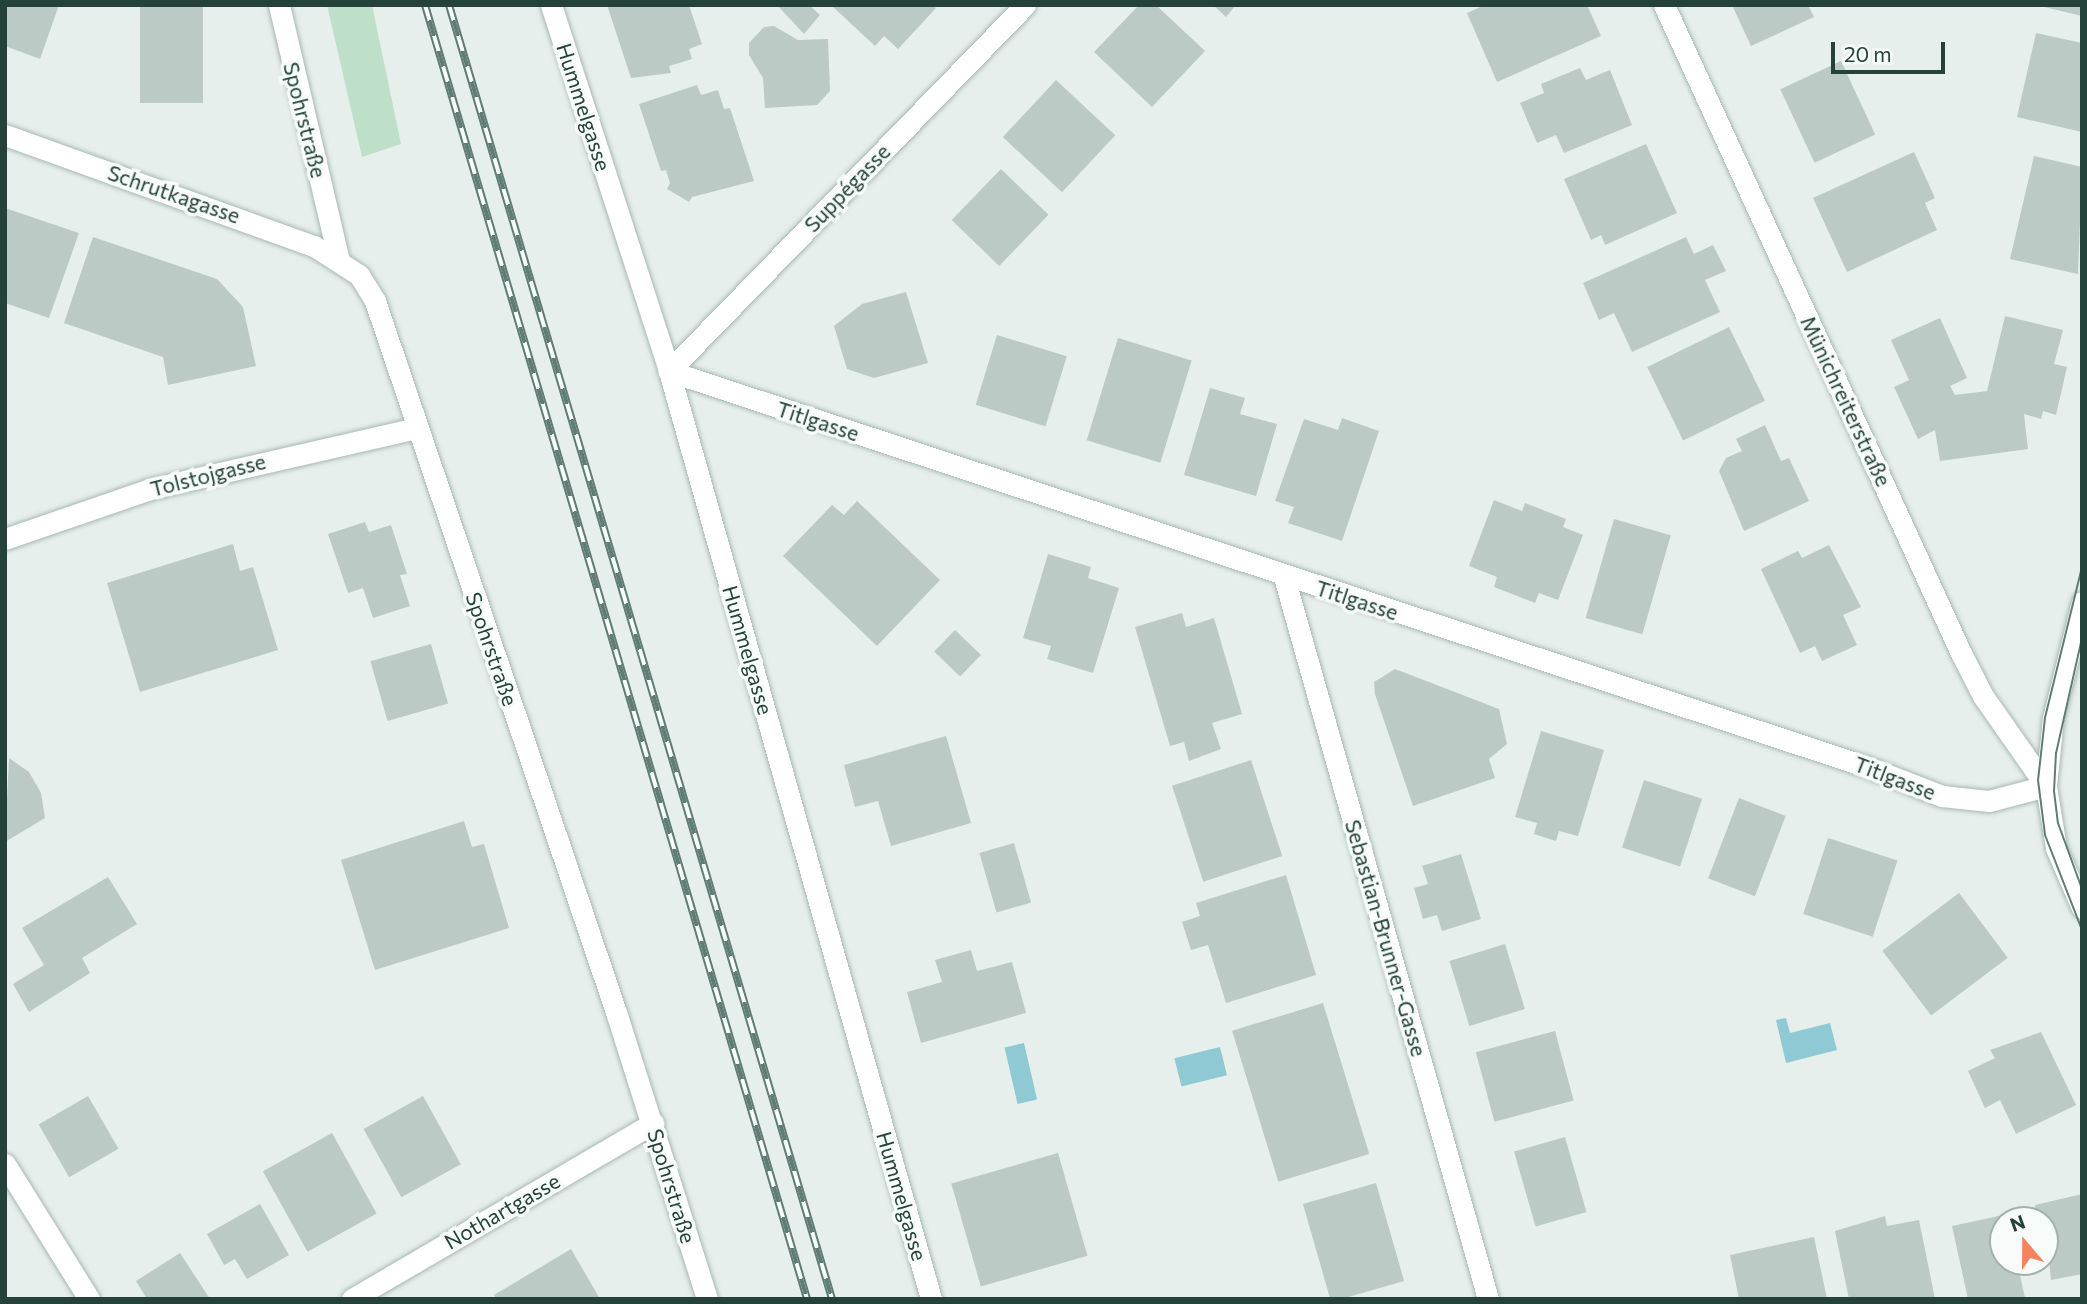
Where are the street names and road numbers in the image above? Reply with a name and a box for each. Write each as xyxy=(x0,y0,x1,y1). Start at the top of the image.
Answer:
street label: Hummelgasse xyxy=(551,40,617,174)
street label: Spohrstraße xyxy=(278,60,332,180)
street label: Suppégasse xyxy=(799,139,895,237)
street label: Schrutkagasse xyxy=(105,160,243,228)
street label: Münichreiterstraße xyxy=(1796,312,1896,490)
street label: Titlgasse xyxy=(774,396,862,446)
street label: Tolstojgasse xyxy=(148,449,268,501)
street label: Titlgasse xyxy=(1313,575,1401,625)
street label: Hummelgasse xyxy=(718,583,778,717)
street label: Spohrstraße xyxy=(461,589,523,709)
street label: Titlgasse xyxy=(1851,751,1939,805)
street label: Sebastian-Brunner-Gasse xyxy=(1340,817,1432,1059)
street label: Spohrstraße xyxy=(643,1126,701,1246)
street label: Hummelgasse xyxy=(872,1129,932,1263)
street label: Nothartgasse xyxy=(440,1168,564,1254)

